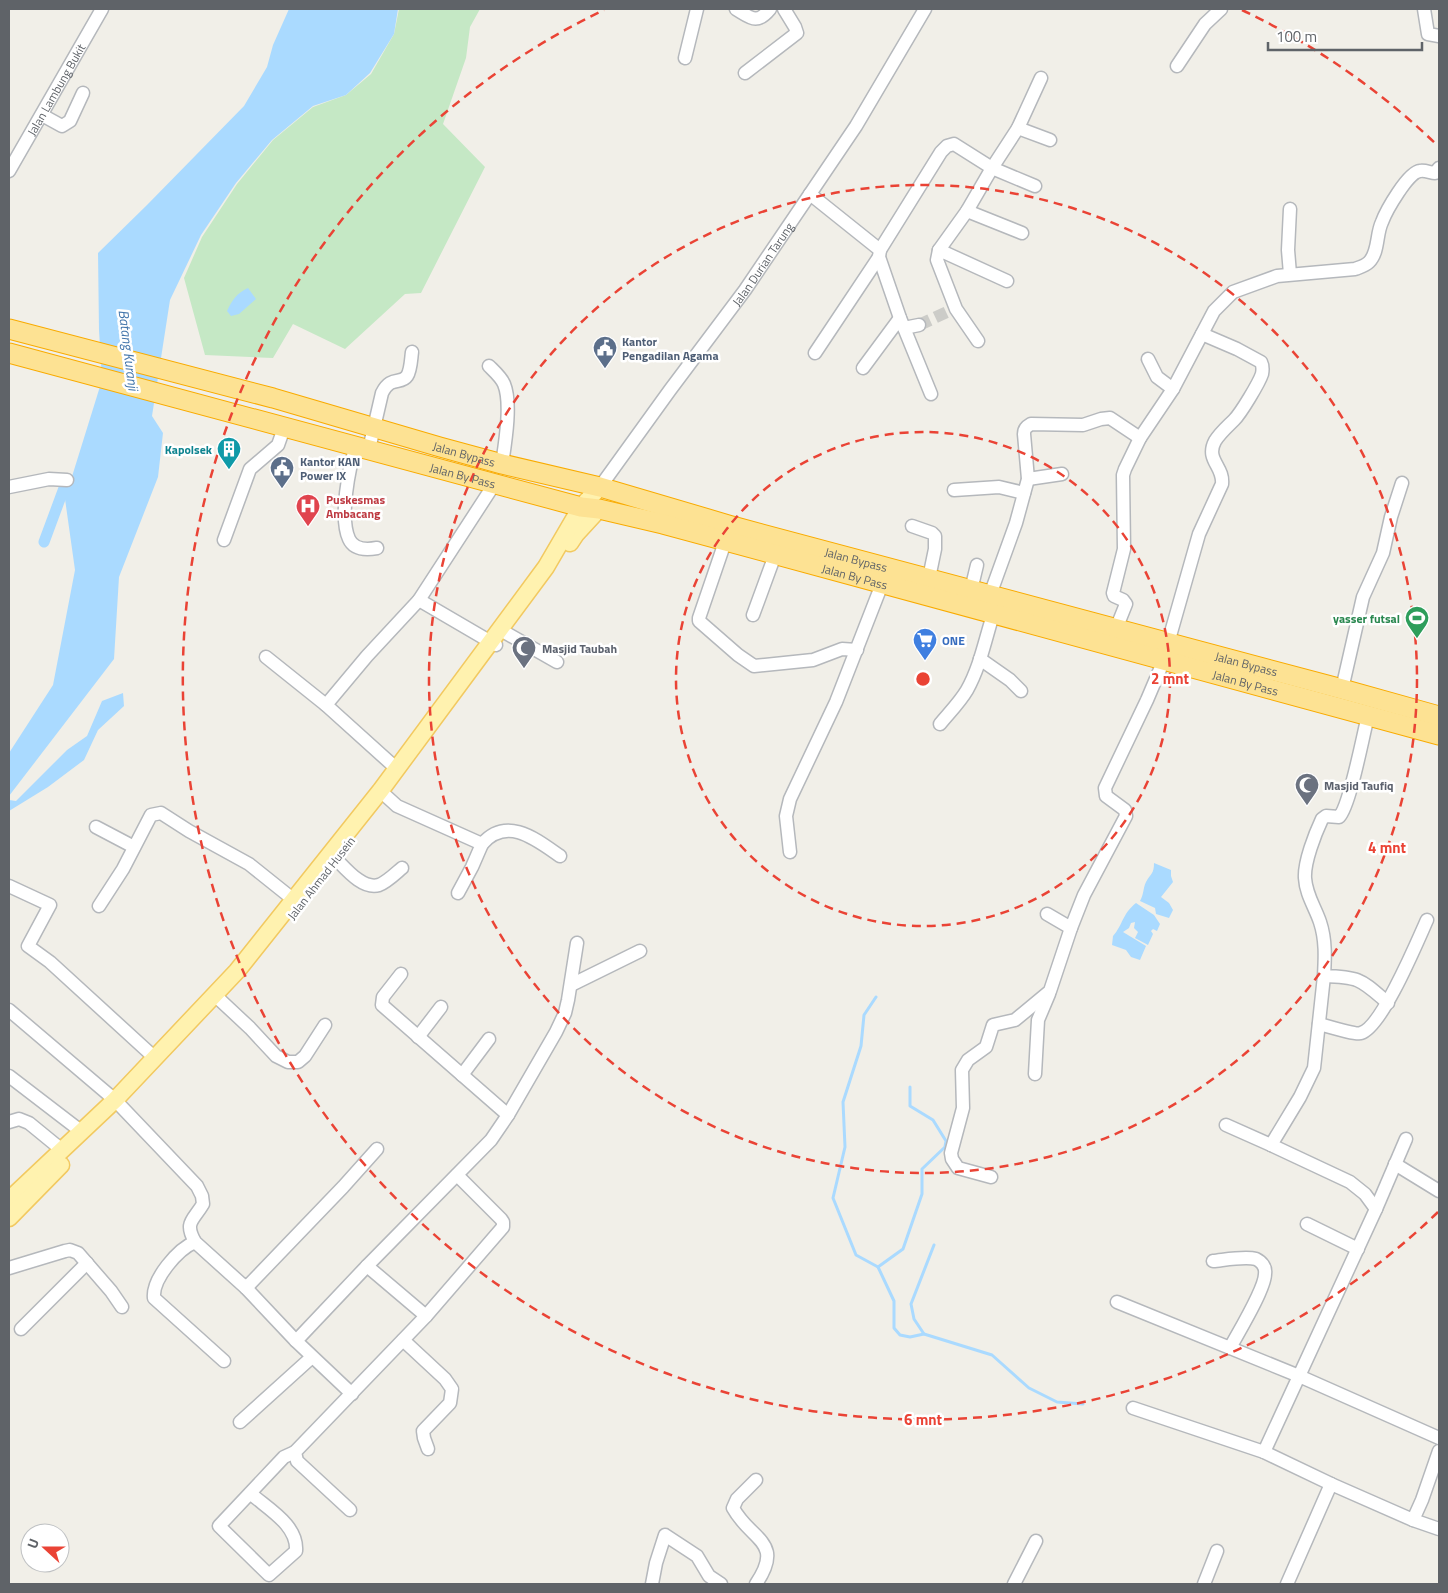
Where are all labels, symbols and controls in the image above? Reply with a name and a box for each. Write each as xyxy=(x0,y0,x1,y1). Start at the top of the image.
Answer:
scale bar xyxy=(1268,20,1422,52)
text: 100 m xyxy=(1276,25,1317,48)
street label: Jalan Lambung Bukit xyxy=(22,39,90,139)
street label: Jalan Durian Tarung xyxy=(727,218,798,310)
water label: Batang Kuranji xyxy=(114,308,145,394)
place label: Kantor Pengadilan Agama xyxy=(622,332,719,365)
public building icon: Kantor Pengadilan Agama xyxy=(592,335,618,369)
building icon: Kapolsek xyxy=(216,436,242,470)
street label: Jalan Bypass xyxy=(431,436,498,471)
place label: Kapolsek xyxy=(165,440,213,459)
place label: Kantor KAN Power IX xyxy=(300,452,360,485)
public building icon: Kantor KAN Power IX xyxy=(269,455,295,489)
street label: Jalan By Pass xyxy=(428,457,498,493)
place label: Puskesmas Ambacang xyxy=(326,490,385,523)
hospital icon: Puskesmas Ambacang xyxy=(295,493,321,527)
street label: Jalan Bypass xyxy=(823,542,890,577)
street label: Jalan By Pass xyxy=(820,558,890,594)
sports icon: yasser futsal xyxy=(1404,605,1430,639)
place label: yasser futsal xyxy=(1333,609,1400,628)
supermarket icon: ONE xyxy=(912,627,938,661)
place label: ONE xyxy=(942,631,965,650)
mosque icon: Masjid Taubah xyxy=(511,635,537,669)
place label: Masjid Taubah xyxy=(542,639,617,658)
street label: Jalan Bypass xyxy=(1213,646,1280,681)
street label: Jalan By Pass xyxy=(1211,664,1281,701)
text: 2 mnt xyxy=(1151,667,1190,690)
centre of rings xyxy=(914,670,932,688)
mosque icon: Masjid Taufiq xyxy=(1294,772,1320,806)
place label: Masjid Taufiq xyxy=(1324,776,1394,795)
street label: Jalan Ahmad Husein xyxy=(282,832,360,924)
text: 4 mnt xyxy=(1368,836,1407,859)
text: 6 mnt xyxy=(904,1408,943,1431)
north arrow xyxy=(20,1523,70,1573)
text: U xyxy=(21,1535,44,1551)

